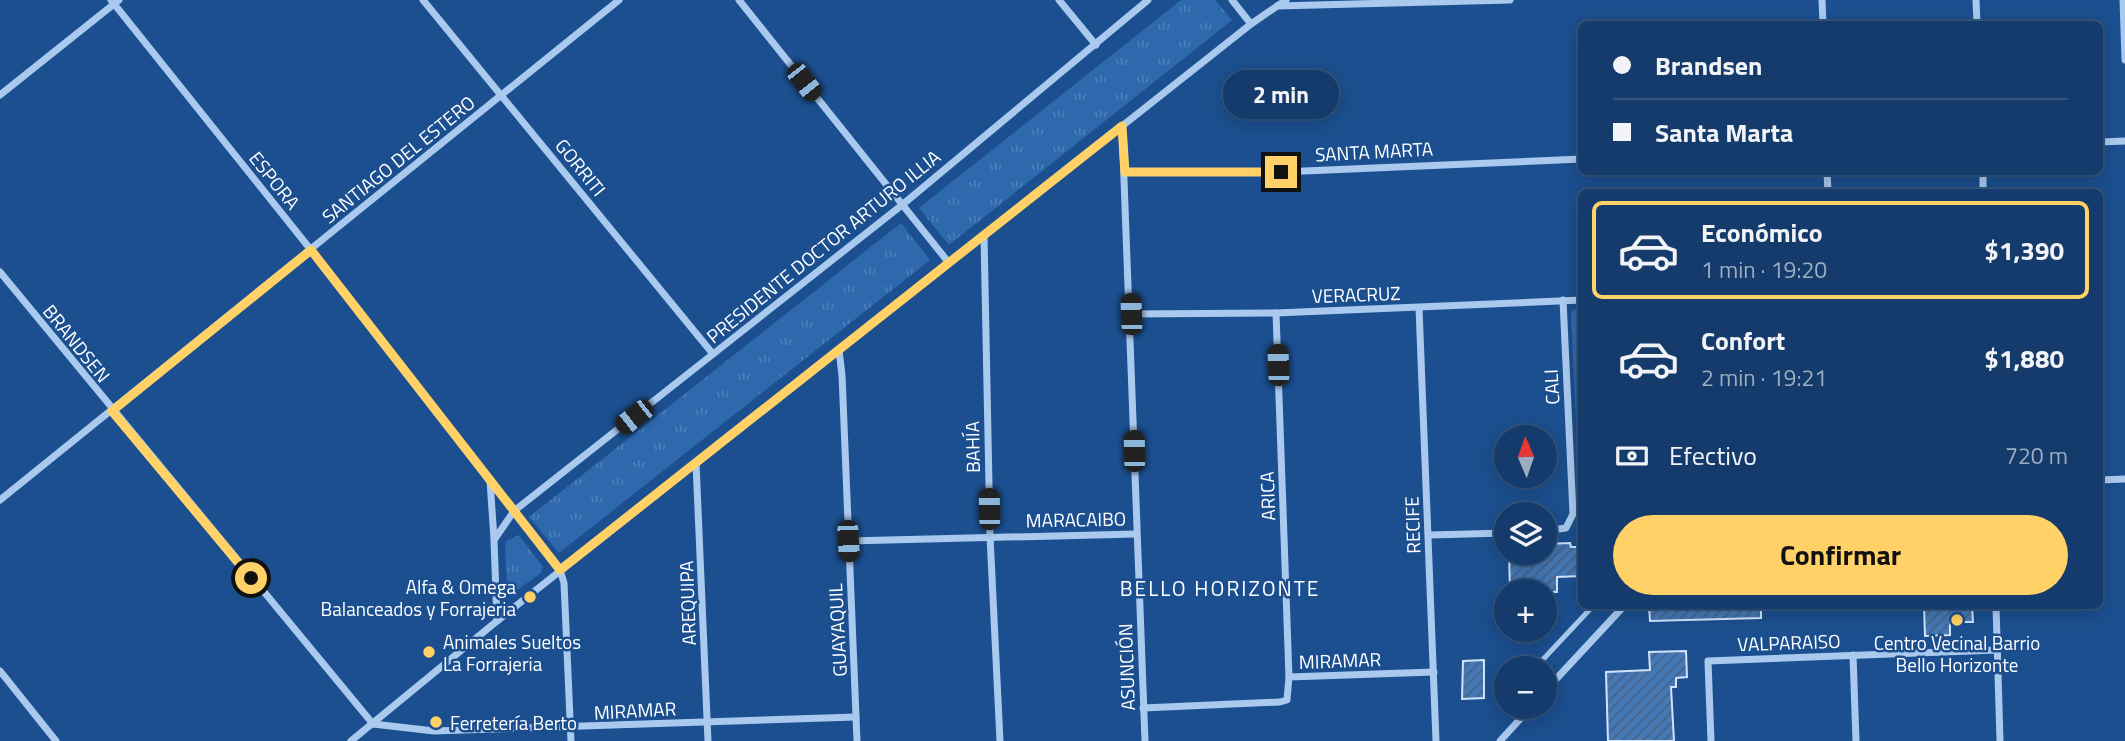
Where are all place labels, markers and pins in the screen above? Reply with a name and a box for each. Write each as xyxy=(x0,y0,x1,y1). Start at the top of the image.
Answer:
place label: Alfa & Omega Balanceados y Forrajeria xyxy=(321,572,516,623)
marker: Alfa & Omega Balanceados y Forrajeria xyxy=(522,589,538,605)
marker: Centro Vecinal Barrio Bello Horizonte xyxy=(1949,612,1965,628)
place label: Animales Sueltos La Forrajeria xyxy=(443,627,581,678)
place label: Centro Vecinal Barrio Bello Horizonte xyxy=(1874,628,2040,679)
marker: Animales Sueltos La Forrajeria xyxy=(421,644,437,660)
place label: Ferretería Berto xyxy=(450,708,577,737)
marker: Ferretería Berto xyxy=(428,714,444,730)

